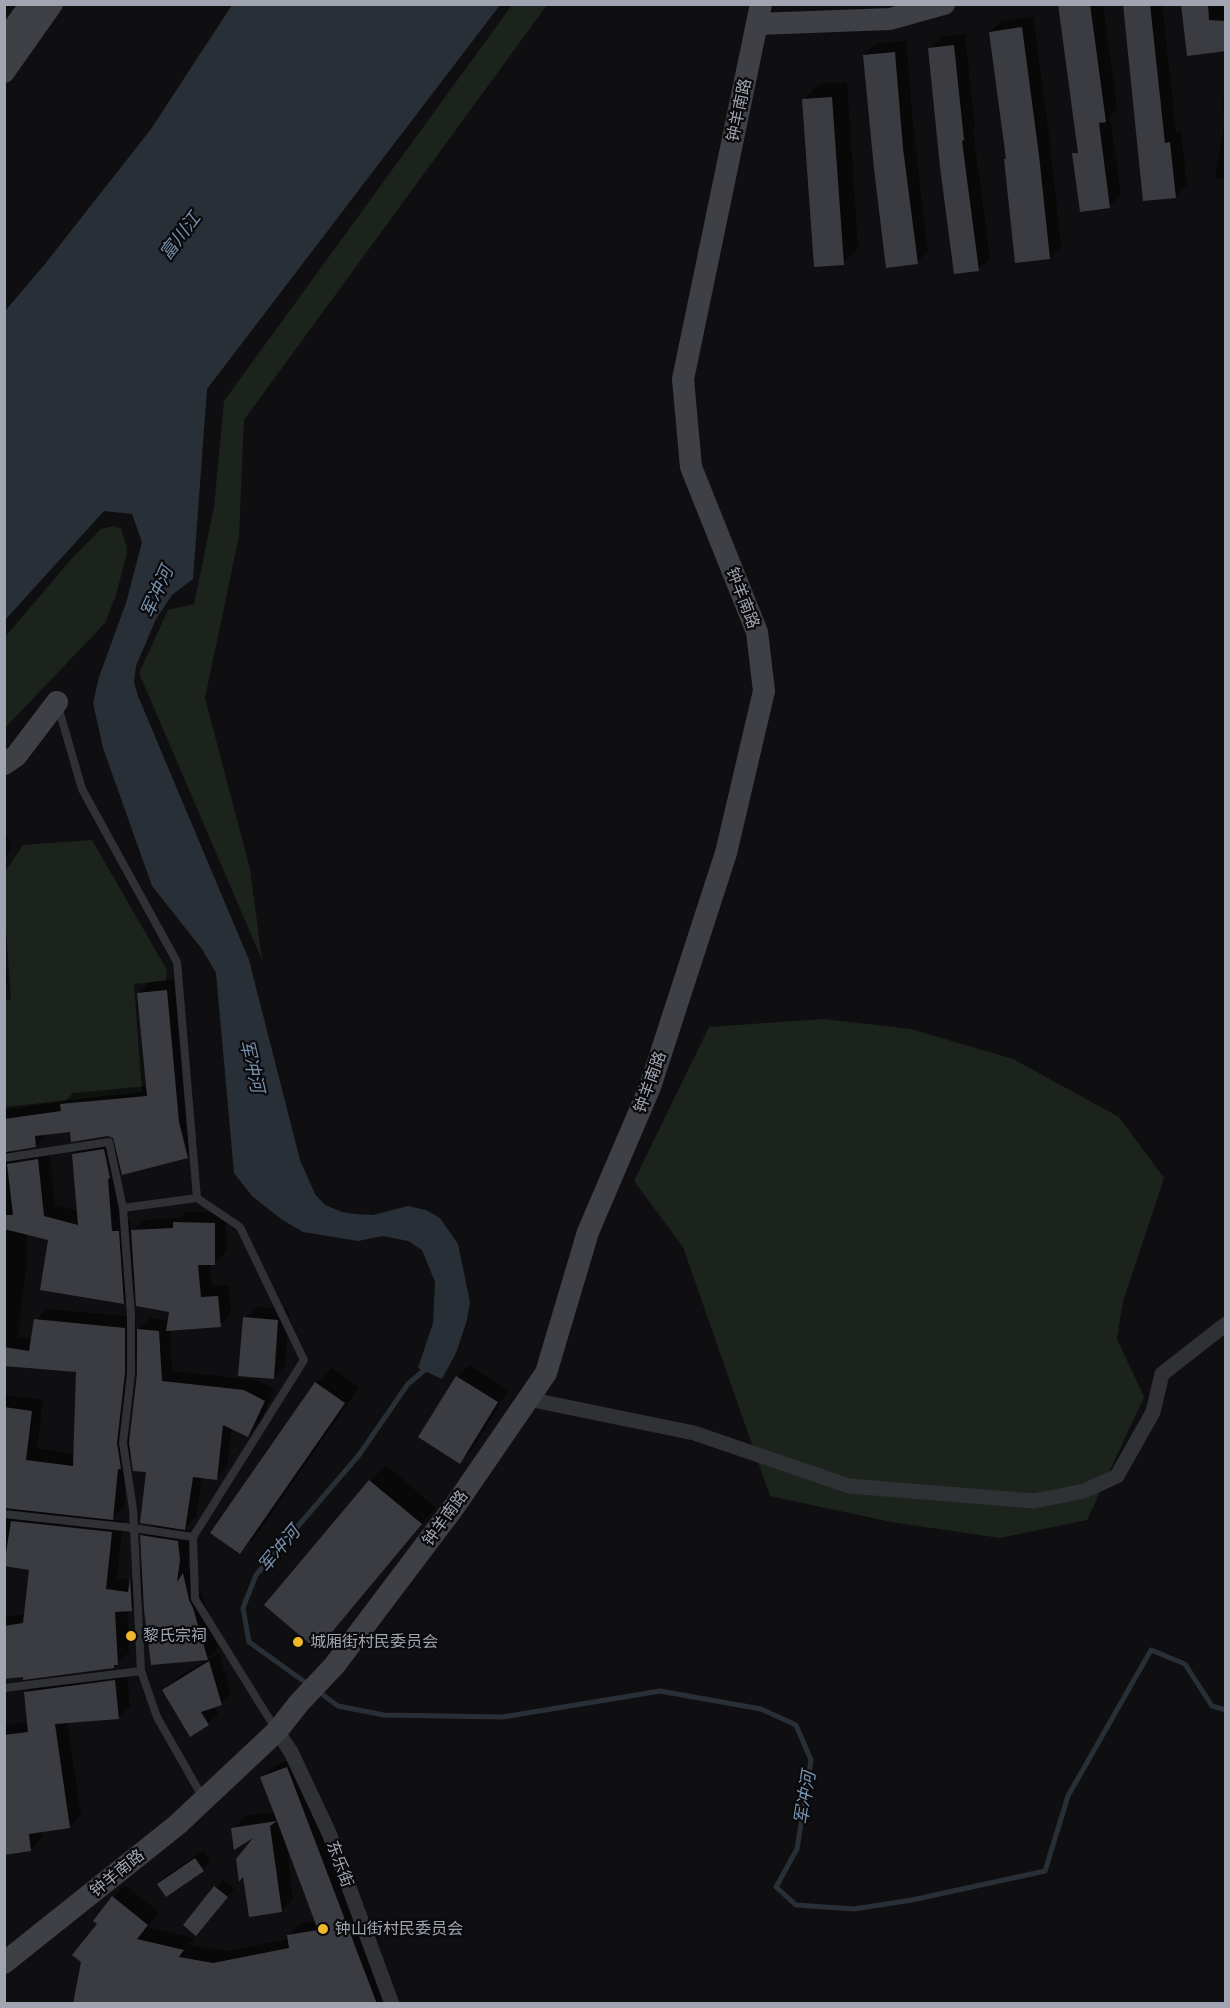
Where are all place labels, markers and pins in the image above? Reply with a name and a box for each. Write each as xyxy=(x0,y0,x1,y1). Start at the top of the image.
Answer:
place label: 黎氏宗祠 xyxy=(143,1626,207,1646)
marker: 黎氏宗祠 xyxy=(124,1629,138,1643)
place label: 城厢街村民委员会 xyxy=(310,1632,438,1652)
marker: 城厢街村民委员会 xyxy=(291,1635,305,1649)
place label: 钟山街村民委员会 xyxy=(335,1919,463,1939)
marker: 钟山街村民委员会 xyxy=(316,1922,330,1936)

